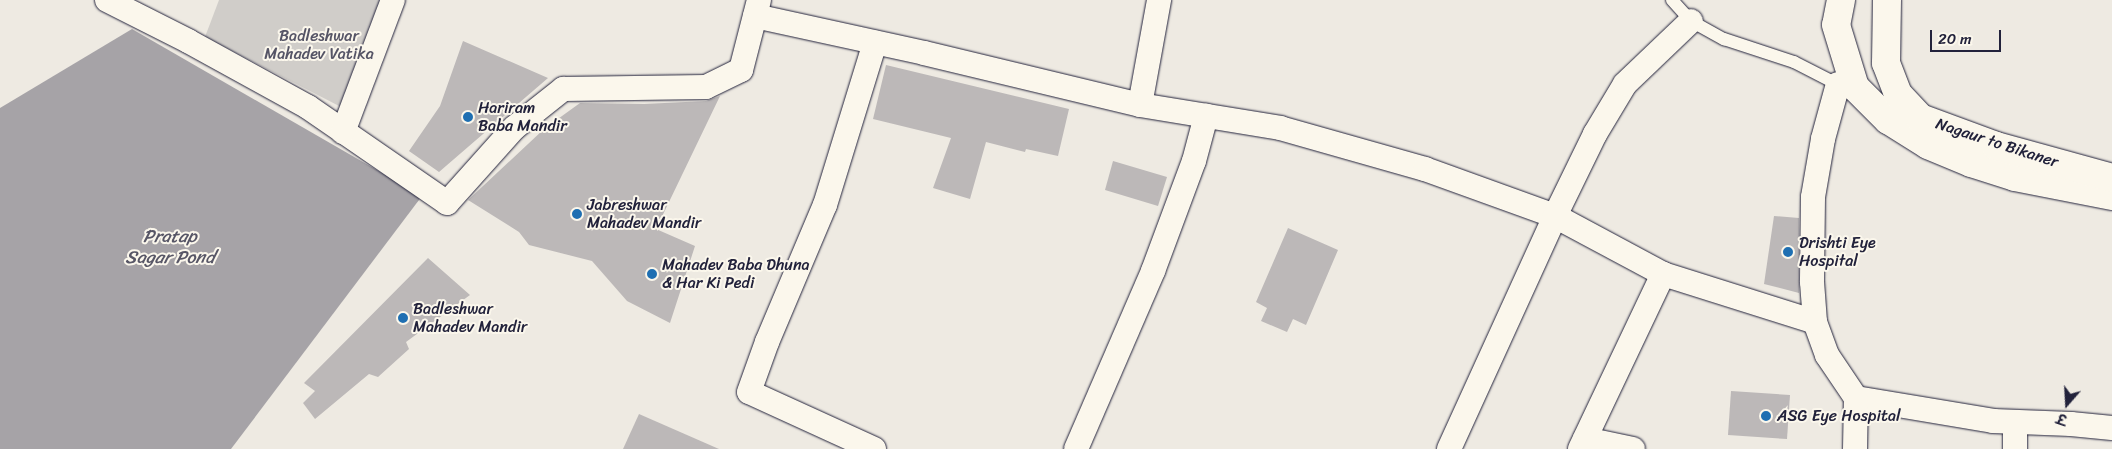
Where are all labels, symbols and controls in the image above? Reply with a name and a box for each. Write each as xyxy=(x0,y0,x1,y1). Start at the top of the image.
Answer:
scale bar xyxy=(1932,20,2003,52)
park label: Badleshwar Mahadev Vatika xyxy=(264,26,374,64)
text: 20 m xyxy=(1938,26,1972,52)
place label: Hariram Baba Mandir xyxy=(478,98,566,136)
marker: Hariram Baba Mandir xyxy=(462,111,474,123)
street label: Nagaur to Bikaner xyxy=(1933,114,2061,172)
place label: Jabreshwar Mahadev Mandir xyxy=(587,195,701,233)
marker: Jabreshwar Mahadev Mandir xyxy=(571,208,583,220)
water label: Pratap Sagar Pond xyxy=(125,226,215,268)
place label: Drishti Eye Hospital xyxy=(1799,233,1876,271)
marker: Drishti Eye Hospital xyxy=(1781,245,1795,259)
place label: Mahadev Baba Dhuna & Har Ki Pedi xyxy=(662,255,810,293)
marker: Mahadev Baba Dhuna & Har Ki Pedi xyxy=(646,268,658,280)
place label: Badleshwar Mahadev Mandir xyxy=(413,299,527,337)
marker: Badleshwar Mahadev Mandir xyxy=(397,312,409,324)
north arrow xyxy=(2042,379,2092,429)
text: उ xyxy=(2053,405,2070,432)
place label: ASG Eye Hospital xyxy=(1777,406,1900,426)
marker: ASG Eye Hospital xyxy=(1759,409,1773,423)

